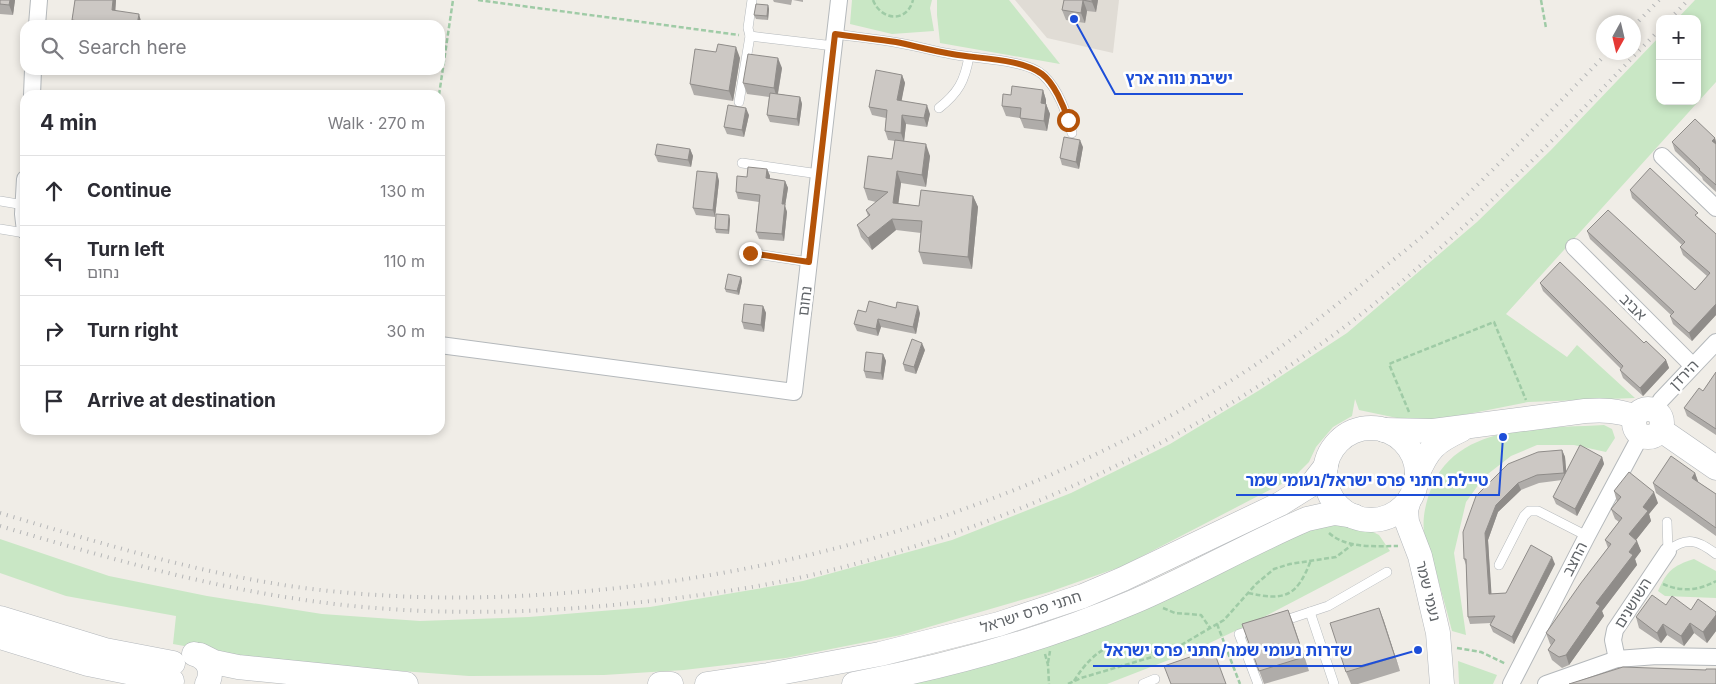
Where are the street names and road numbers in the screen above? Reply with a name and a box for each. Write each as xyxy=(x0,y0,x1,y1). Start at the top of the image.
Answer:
street label: נחום xyxy=(793,285,816,317)
street label: אביב xyxy=(1616,289,1651,324)
street label: הירדן xyxy=(1665,356,1702,394)
street label: החצב xyxy=(1558,538,1591,579)
street label: נעמי שמר xyxy=(1412,559,1445,623)
street label: השושנים xyxy=(1610,574,1655,631)
street label: חתני פרס ישראל xyxy=(978,586,1084,637)

